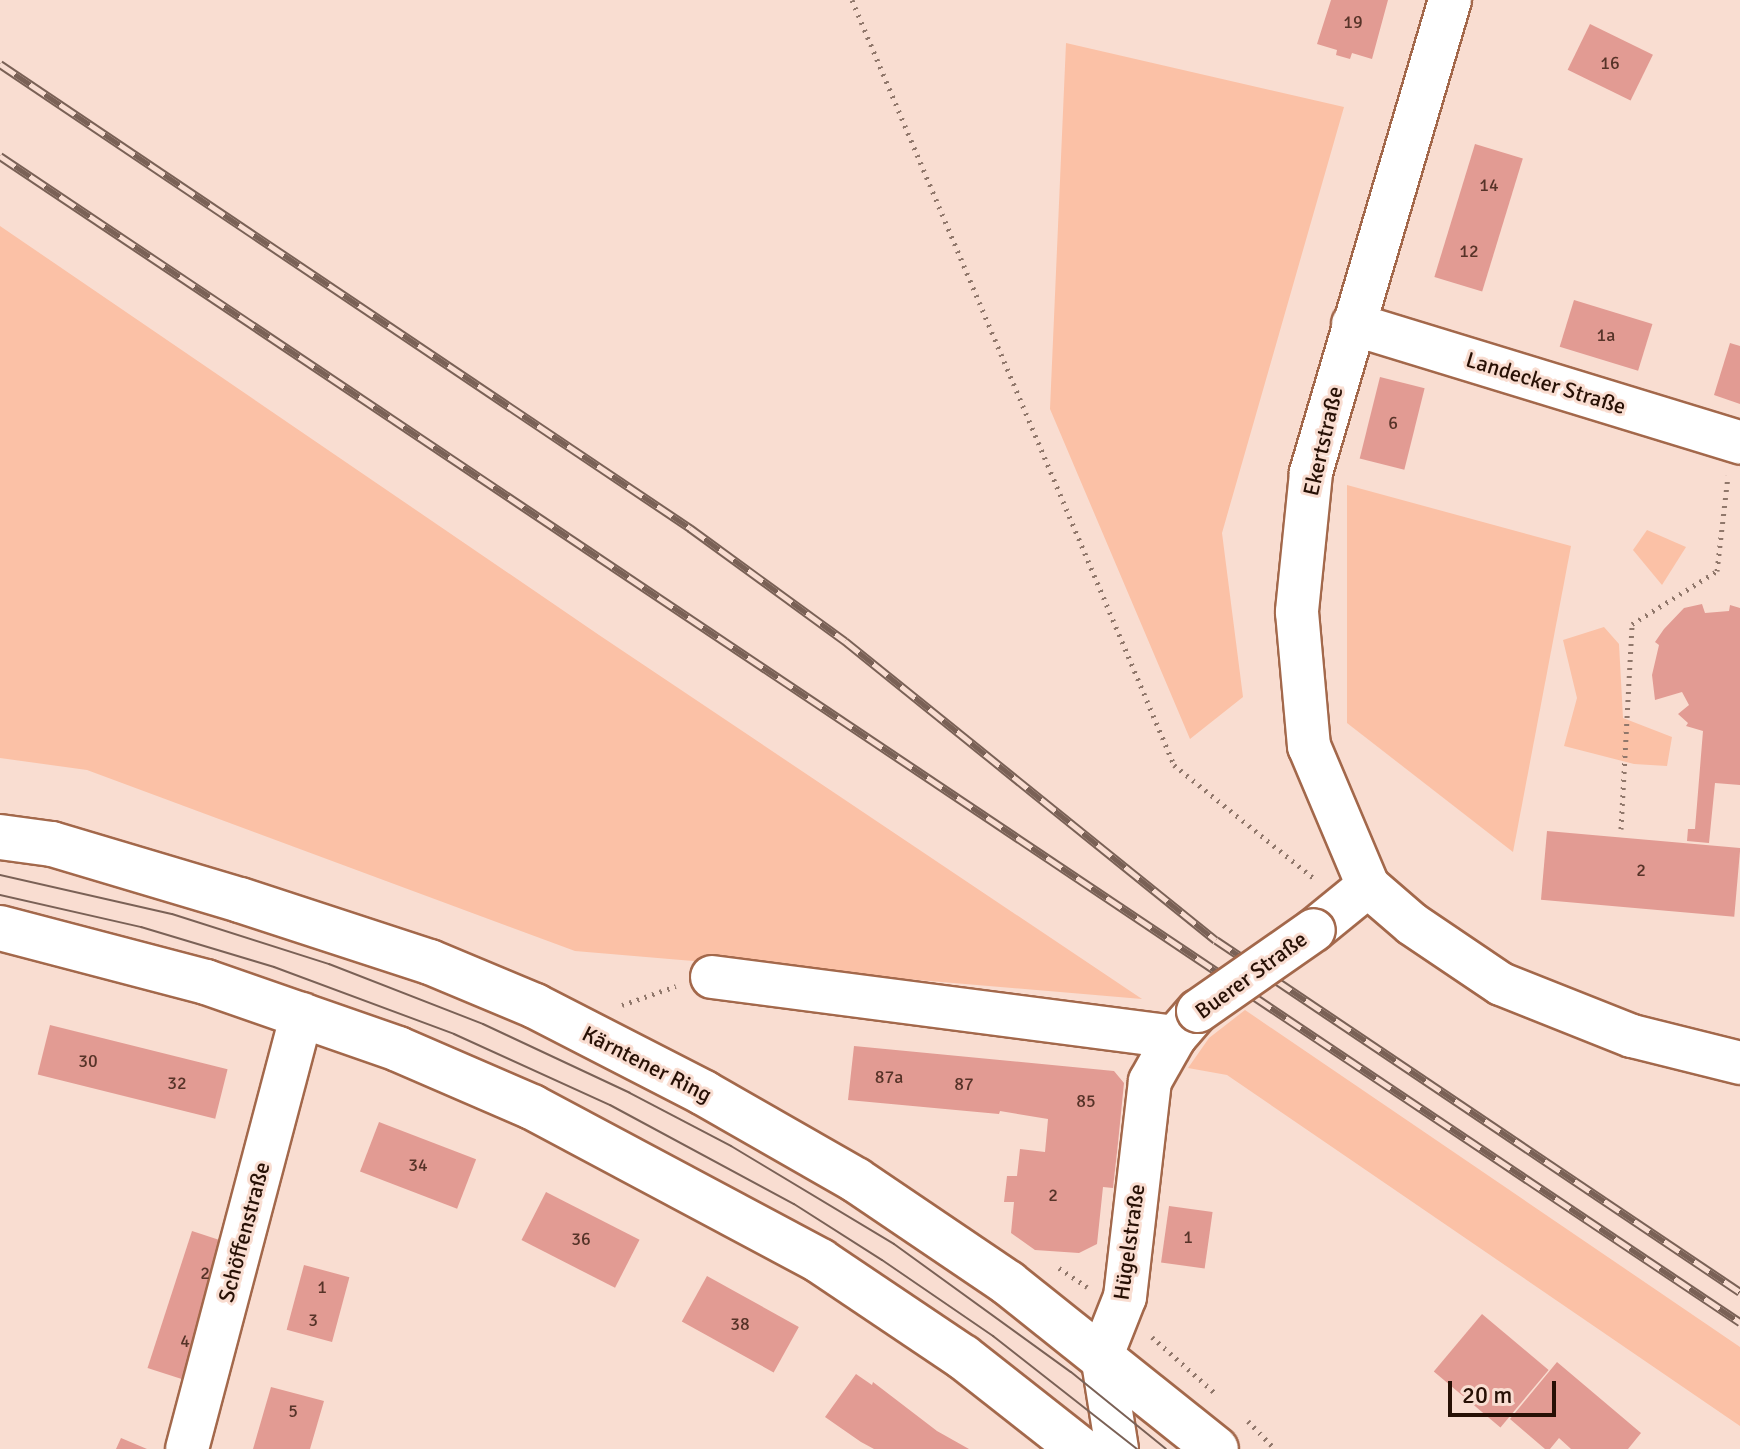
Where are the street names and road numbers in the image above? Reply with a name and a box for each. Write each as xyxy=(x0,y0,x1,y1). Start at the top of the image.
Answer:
street label: Landecker Straße xyxy=(1463,346,1629,420)
street label: Ekertstraße xyxy=(1298,384,1348,498)
street label: Buerer Straße xyxy=(1190,926,1312,1024)
street label: Kärntener Ring xyxy=(578,1020,716,1108)
street label: Schöffenstraße xyxy=(213,1159,275,1305)
street label: Hügelstraße xyxy=(1108,1182,1150,1302)

